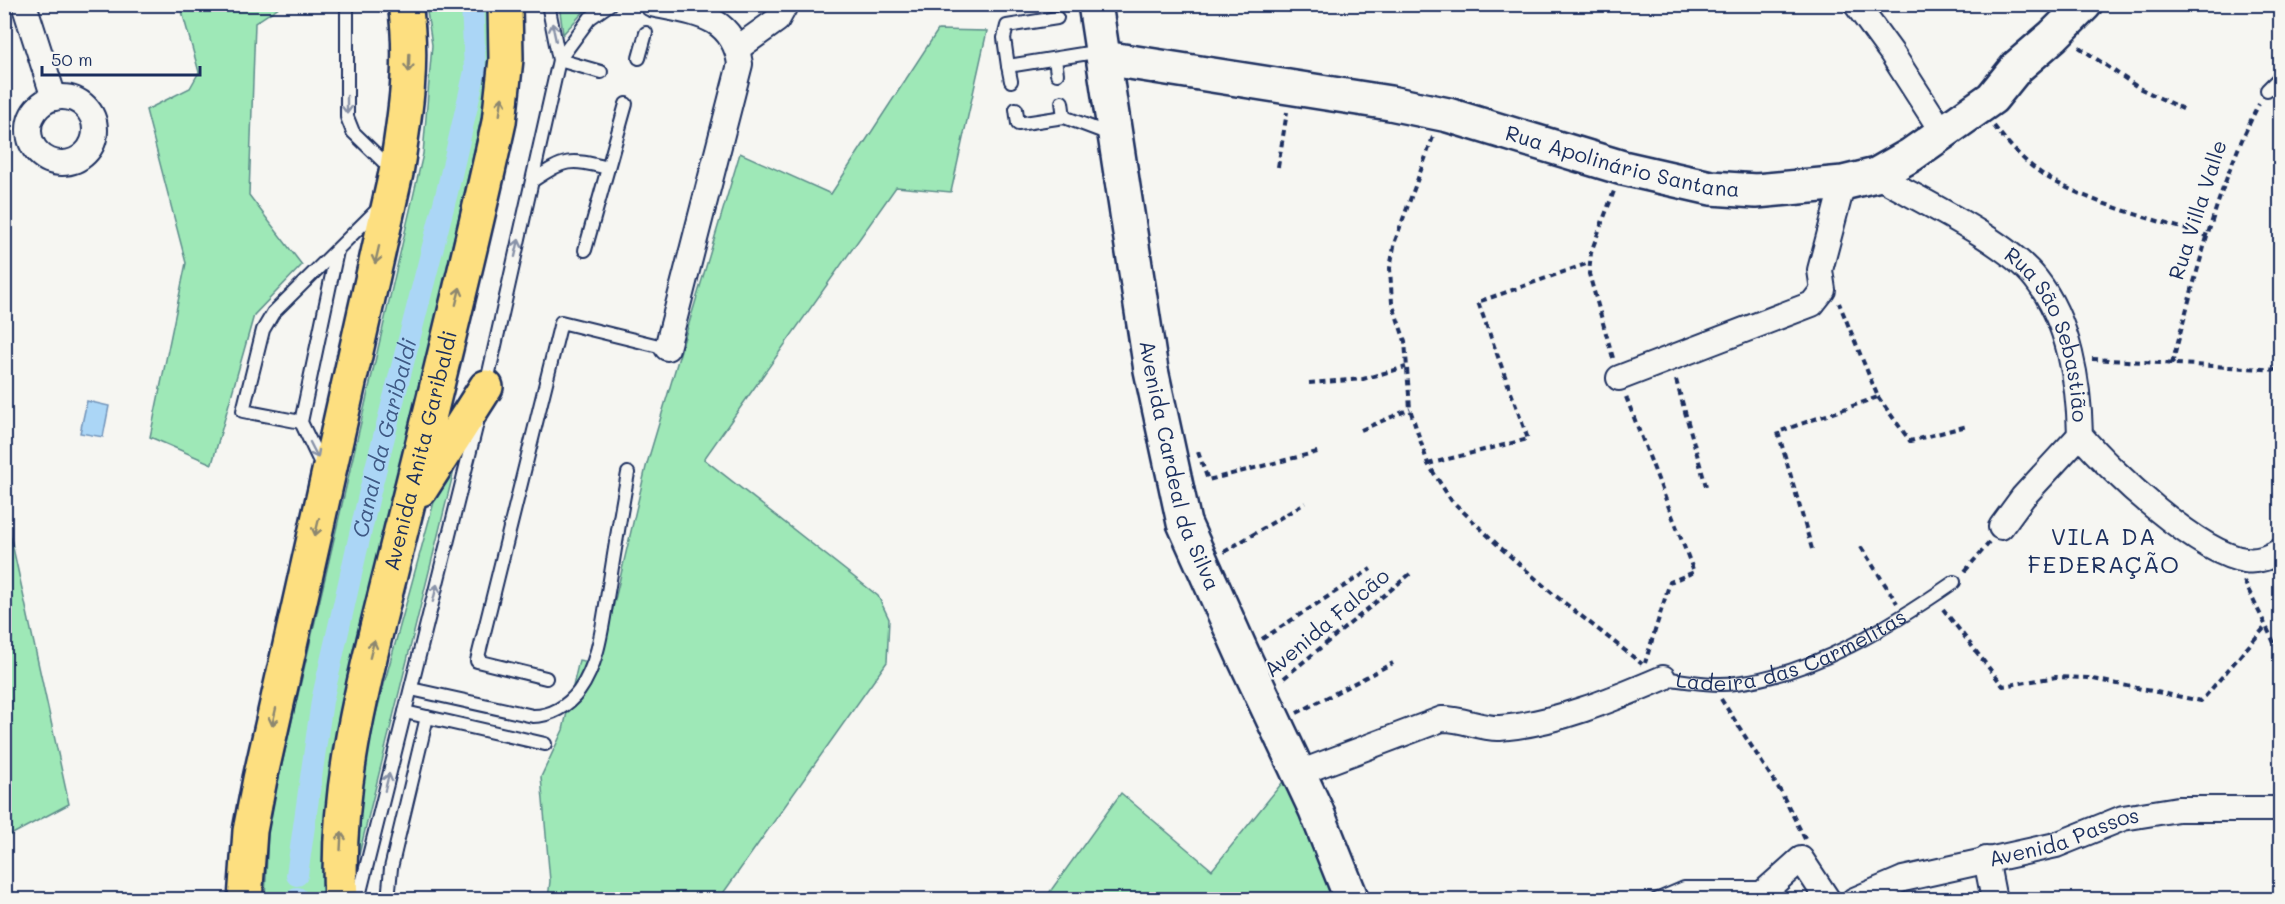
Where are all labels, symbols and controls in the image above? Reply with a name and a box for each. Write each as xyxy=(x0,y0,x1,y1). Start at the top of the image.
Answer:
one-way arrow xyxy=(548,23,559,42)
scale bar xyxy=(42,39,200,77)
text: 50 m xyxy=(51,47,93,71)
one-way arrow xyxy=(403,52,415,72)
one-way arrow xyxy=(341,94,353,114)
one-way arrow xyxy=(496,97,507,116)
street label: Rua Apolinário Santana xyxy=(1503,118,1741,202)
street label: Rua Villa Valle xyxy=(2161,136,2232,283)
one-way arrow xyxy=(512,239,523,258)
street label: Rua São Sebastião xyxy=(2000,240,2095,423)
one-way arrow xyxy=(371,245,383,264)
one-way arrow xyxy=(453,287,465,306)
street label: Avenida Anita Garibaldi xyxy=(377,328,462,573)
water label: Canal da Garibaldi xyxy=(345,335,423,540)
street label: Avenida Cardeal da Silva xyxy=(1135,338,1227,594)
one-way arrow xyxy=(309,440,321,458)
one-way arrow xyxy=(310,517,322,536)
district label: VILA DA FEDERAÇÃO xyxy=(2027,520,2181,579)
street label: Avenida Falcão xyxy=(1258,561,1394,682)
one-way arrow xyxy=(429,584,441,603)
street label: Ladeira das Carmelitas xyxy=(1674,602,1911,696)
one-way arrow xyxy=(367,640,379,659)
one-way arrow xyxy=(268,707,279,727)
one-way arrow xyxy=(382,773,394,792)
street label: Avenida Passos xyxy=(1986,801,2141,872)
one-way arrow xyxy=(336,832,347,852)

